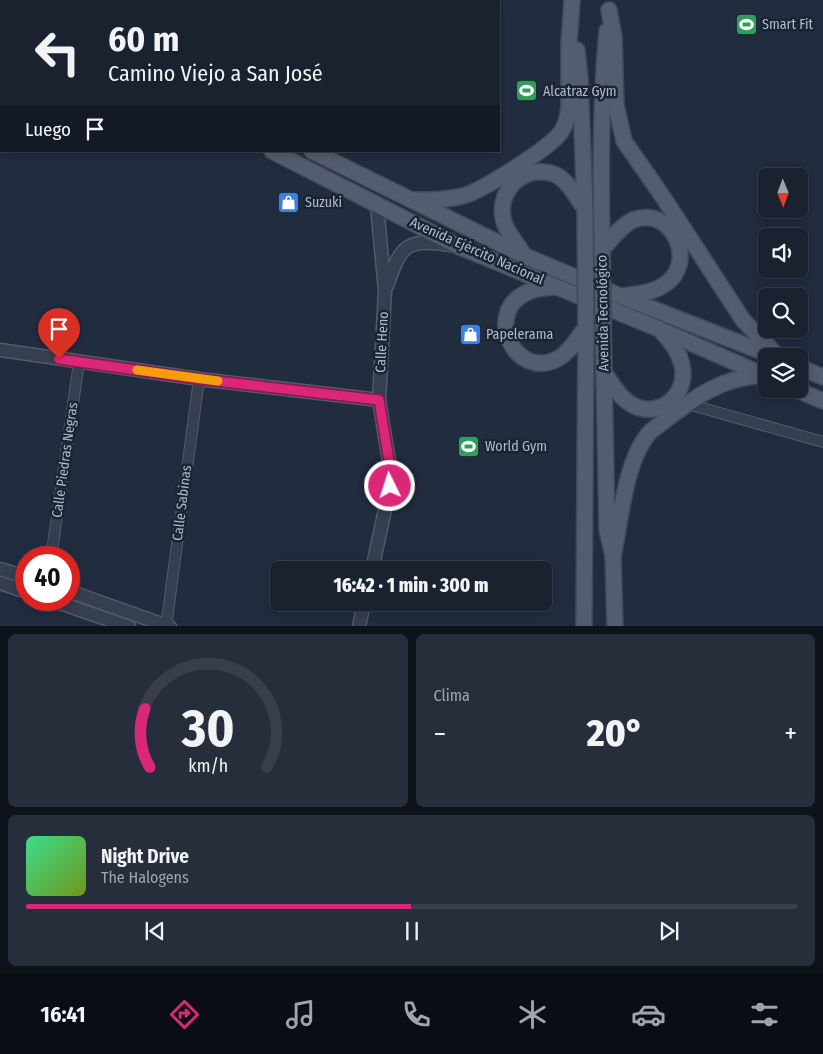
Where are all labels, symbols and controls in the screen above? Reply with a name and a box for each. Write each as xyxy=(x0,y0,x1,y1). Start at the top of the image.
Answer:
sports icon: Smart Fit xyxy=(734,12,758,36)
place label: Smart Fit xyxy=(762,16,814,33)
text: 60 m xyxy=(108,18,179,60)
icon: left xyxy=(25,20,90,85)
text: Camino Viejo a San José xyxy=(108,60,323,87)
sports icon: Alcatraz Gym xyxy=(515,79,539,103)
place label: Alcatraz Gym xyxy=(543,83,616,100)
icon: arrive xyxy=(81,115,109,143)
text: Luego xyxy=(25,118,71,141)
north arrow xyxy=(758,168,808,218)
map controls xyxy=(758,168,808,398)
shop icon: Suzuki xyxy=(277,190,301,214)
place label: Suzuki xyxy=(305,194,342,211)
street label: Avenida Ejército Nacional xyxy=(407,214,547,288)
button: sound xyxy=(758,228,808,278)
street label: Avenida Tecnológico xyxy=(593,255,613,371)
button: search xyxy=(758,288,808,338)
pin xyxy=(38,308,80,359)
street label: Calle Heno xyxy=(372,311,392,373)
icon: arrive xyxy=(45,315,73,343)
shop icon: Papelerama xyxy=(458,322,482,346)
place label: Papelerama xyxy=(486,326,553,343)
button: layers xyxy=(758,348,808,398)
street label: Calle Piedras Negras xyxy=(48,401,82,519)
sports icon: World Gym xyxy=(457,434,481,458)
place label: World Gym xyxy=(485,438,547,455)
position arrow xyxy=(363,459,415,511)
street label: Calle Sabinas xyxy=(169,464,195,542)
speed limit sign: 40 xyxy=(15,546,80,611)
text: 16:42 · 1 min · 300 m xyxy=(333,574,489,597)
text: Clima xyxy=(434,686,470,705)
text: 30 xyxy=(180,697,234,760)
text: 20° xyxy=(587,710,644,756)
text: − xyxy=(434,717,446,750)
text: + xyxy=(784,717,797,750)
text: km/h xyxy=(188,755,228,777)
text: Night Drive xyxy=(101,845,189,868)
text: The Halogens xyxy=(101,868,189,887)
icon: previous xyxy=(141,917,169,945)
icon: pause xyxy=(398,917,426,945)
icon: next xyxy=(655,917,683,945)
icon: directions xyxy=(167,997,202,1032)
icon: music xyxy=(283,997,318,1032)
icon: phone xyxy=(399,997,434,1032)
icon: climate xyxy=(515,997,550,1032)
icon: car xyxy=(631,997,666,1032)
icon: filters xyxy=(747,997,782,1032)
text: 16:41 xyxy=(41,1001,85,1028)

